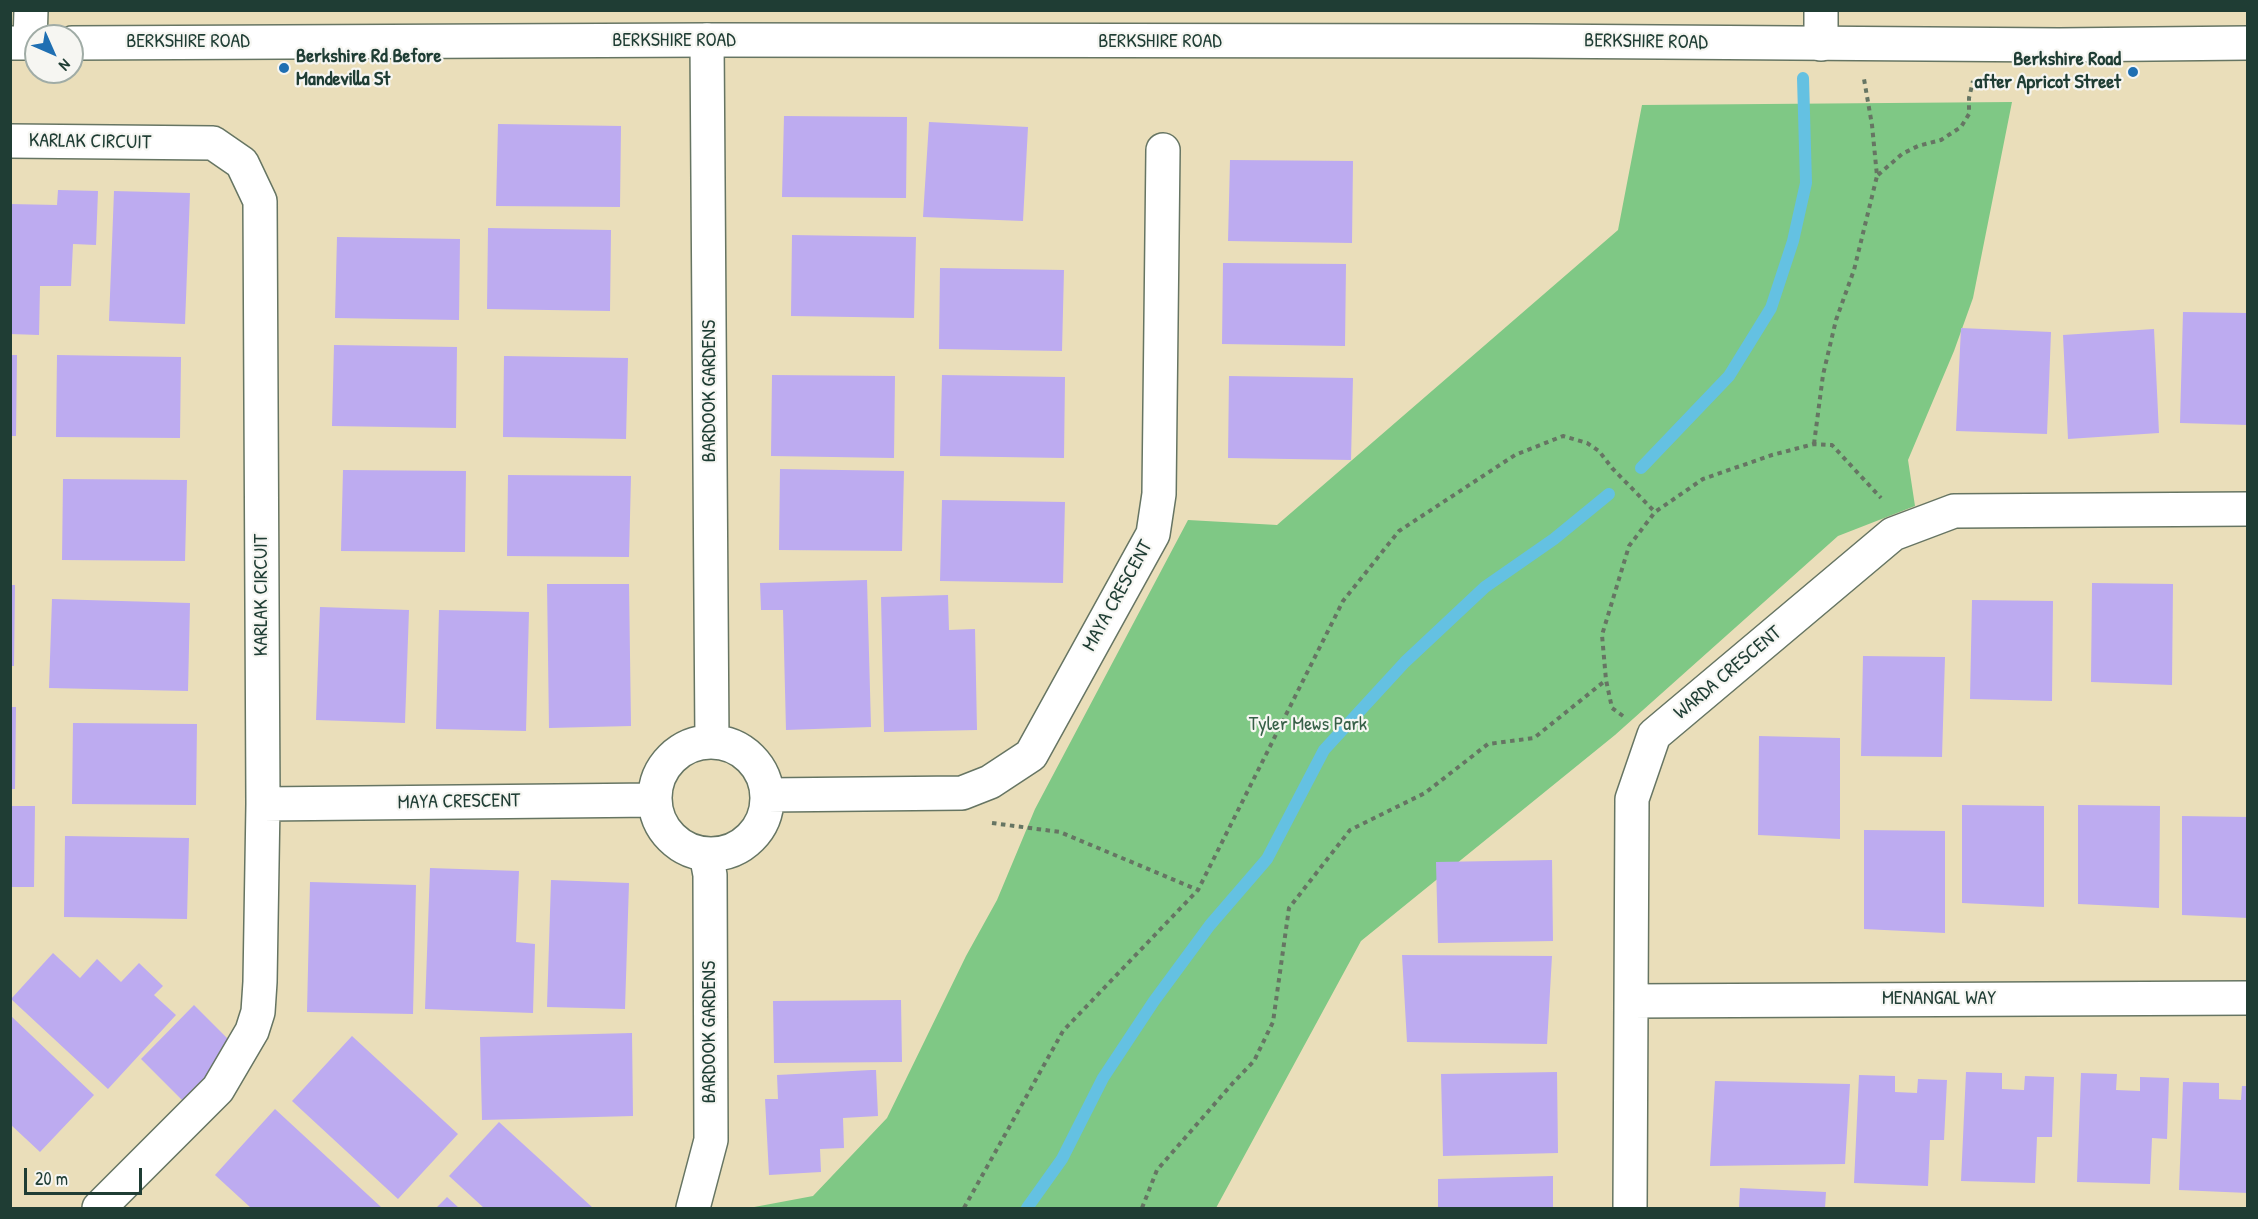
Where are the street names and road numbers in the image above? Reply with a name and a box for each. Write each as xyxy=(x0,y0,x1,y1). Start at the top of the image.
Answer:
street label: BERKSHIRE ROAD xyxy=(612,29,736,53)
street label: BERKSHIRE ROAD xyxy=(1584,29,1708,55)
street label: BERKSHIRE ROAD xyxy=(126,30,250,54)
street label: BERKSHIRE ROAD xyxy=(1098,30,1222,54)
street label: KARLAK CIRCUIT xyxy=(29,129,151,155)
street label: BARDOOK GARDENS xyxy=(698,320,722,462)
street label: KARLAK CIRCUIT xyxy=(250,534,274,656)
street label: MAYA CRESCENT xyxy=(1078,537,1158,655)
street label: WARDA CRESCENT xyxy=(1669,621,1787,725)
street label: MAYA CRESCENT xyxy=(397,789,521,815)
street label: BARDOOK GARDENS xyxy=(698,961,722,1103)
street label: MENANGAL WAY xyxy=(1882,987,1996,1011)

